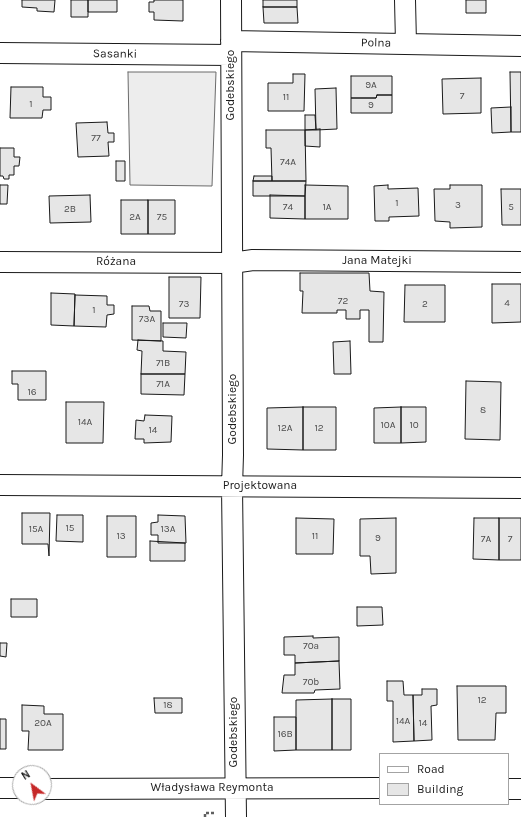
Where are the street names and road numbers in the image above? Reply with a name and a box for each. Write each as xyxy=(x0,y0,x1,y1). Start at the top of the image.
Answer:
street label: Polna xyxy=(361,36,391,50)
street label: Sasanki xyxy=(93,46,137,62)
street label: Godebskiego xyxy=(224,50,238,120)
street label: Jana Matejki xyxy=(342,254,412,268)
street label: Różana xyxy=(96,255,136,269)
street label: Godebskiego xyxy=(226,374,240,444)
street label: Projektowana xyxy=(223,479,297,493)
street label: Godebskiego xyxy=(227,697,241,767)
street label: Władysława Reymonta xyxy=(150,781,274,795)

